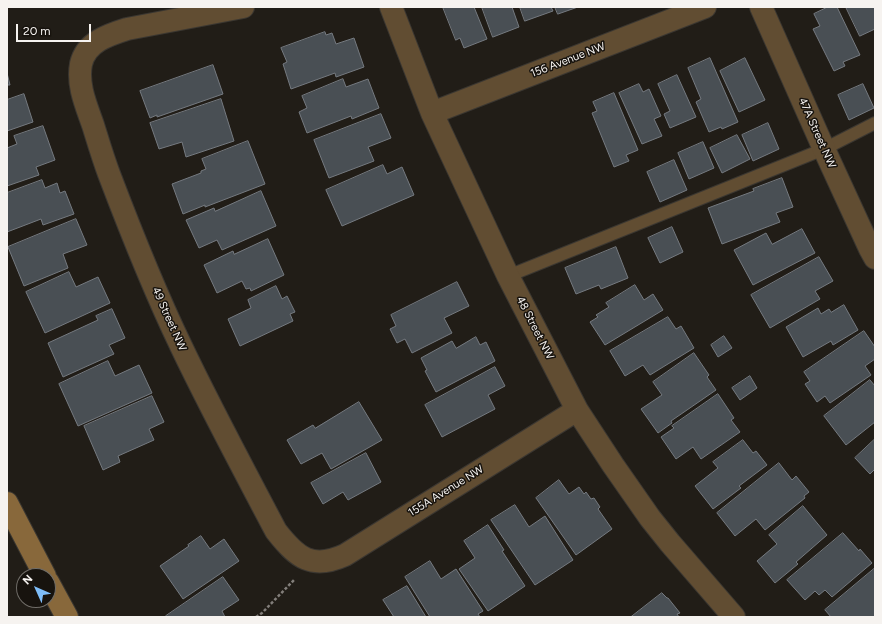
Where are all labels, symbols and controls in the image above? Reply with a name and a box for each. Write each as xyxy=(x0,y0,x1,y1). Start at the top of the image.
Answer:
scale bar xyxy=(18,16,93,42)
text: 20 m xyxy=(23,24,51,38)
street label: 156 Avenue NW xyxy=(529,40,607,80)
street label: 47A Street NW xyxy=(796,96,838,170)
street label: 49 Street NW xyxy=(149,285,189,353)
street label: 48 Street NW xyxy=(513,294,557,362)
street label: 155A Avenue NW xyxy=(406,463,486,519)
north arrow xyxy=(16,568,56,608)
text: N xyxy=(20,572,35,587)

